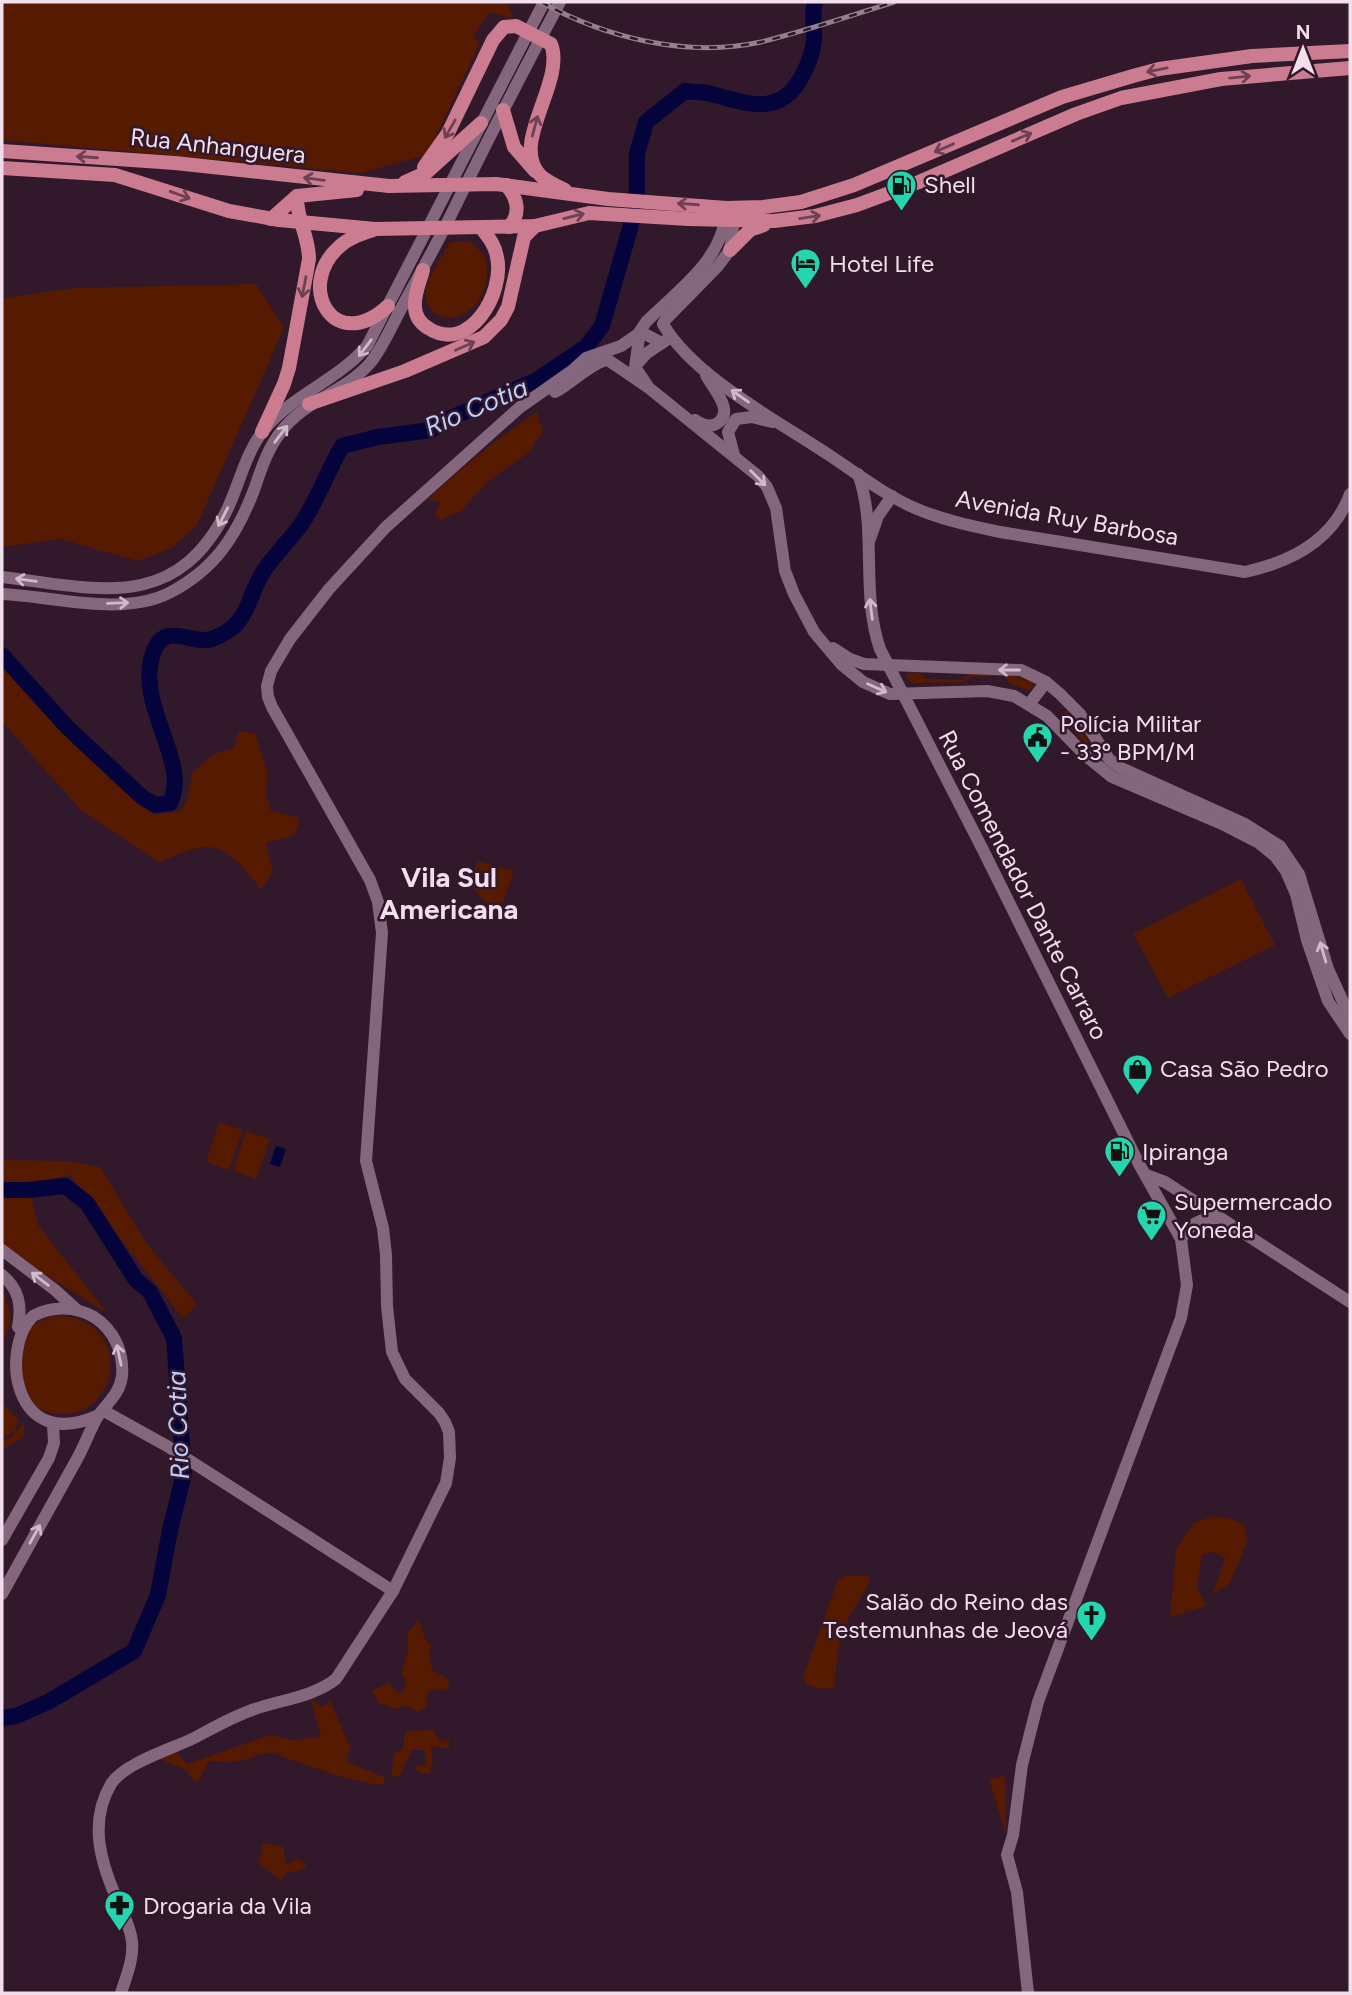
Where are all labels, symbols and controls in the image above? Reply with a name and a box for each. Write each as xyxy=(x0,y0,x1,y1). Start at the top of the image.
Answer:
north arrow xyxy=(1268,14,1338,84)
text: N xyxy=(1296,21,1310,44)
one-way arrow xyxy=(1146,64,1169,78)
one-way arrow xyxy=(1228,70,1251,83)
one-way arrow xyxy=(530,115,543,137)
one-way arrow xyxy=(443,118,456,139)
street label: Rua Anhanguera xyxy=(129,122,307,169)
one-way arrow xyxy=(1011,130,1033,143)
one-way arrow xyxy=(933,142,955,155)
one-way arrow xyxy=(76,150,99,163)
fuel station icon: Shell xyxy=(884,168,918,212)
place label: Shell xyxy=(924,170,976,199)
one-way arrow xyxy=(303,172,325,185)
one-way arrow xyxy=(169,190,191,202)
one-way arrow xyxy=(677,197,699,210)
one-way arrow xyxy=(562,209,585,222)
one-way arrow xyxy=(798,210,821,223)
hotel icon: Hotel Life xyxy=(789,247,823,291)
place label: Hotel Life xyxy=(829,249,934,278)
one-way arrow xyxy=(296,275,310,298)
one-way arrow xyxy=(357,338,372,357)
one-way arrow xyxy=(454,339,475,352)
water label: Rio Cotia xyxy=(420,371,532,443)
one-way arrow xyxy=(731,389,750,403)
one-way arrow xyxy=(273,425,288,444)
one-way arrow xyxy=(750,470,767,487)
street label: Avenida Ruy Barbosa xyxy=(953,484,1181,551)
one-way arrow xyxy=(216,506,230,527)
one-way arrow xyxy=(15,573,38,586)
one-way arrow xyxy=(107,596,130,610)
one-way arrow xyxy=(864,598,877,621)
one-way arrow xyxy=(998,663,1021,677)
one-way arrow xyxy=(865,682,887,695)
place label: Polícia Militar - 33º BPM/M xyxy=(1060,709,1201,766)
public building icon: Polícia Militar - 33º BPM/M xyxy=(1020,721,1054,765)
street label: Rua Comendador Dante Carraro xyxy=(933,725,1114,1044)
district label: Vila Sul Americana xyxy=(380,860,518,926)
one-way arrow xyxy=(1316,941,1329,964)
shop icon: Casa São Pedro xyxy=(1120,1052,1154,1096)
place label: Casa São Pedro xyxy=(1160,1054,1329,1083)
fuel station icon: Ipiranga xyxy=(1102,1135,1136,1179)
place label: Ipiranga xyxy=(1142,1137,1228,1166)
place label: Supermercado Yoneda xyxy=(1174,1187,1332,1244)
supermarket icon: Supermercado Yoneda xyxy=(1134,1199,1168,1243)
one-way arrow xyxy=(32,1271,50,1286)
one-way arrow xyxy=(112,1344,126,1367)
water label: Rio Cotia xyxy=(160,1370,196,1480)
one-way arrow xyxy=(29,1524,42,1545)
place label: Salão do Reino das Testemunhas de Jeová xyxy=(823,1587,1068,1644)
church icon: Salão do Reino das Testemunhas de Jeová xyxy=(1074,1599,1108,1643)
pharmacy icon: Drogaria da Vila xyxy=(103,1889,137,1933)
place label: Drogaria da Vila xyxy=(143,1891,312,1920)

